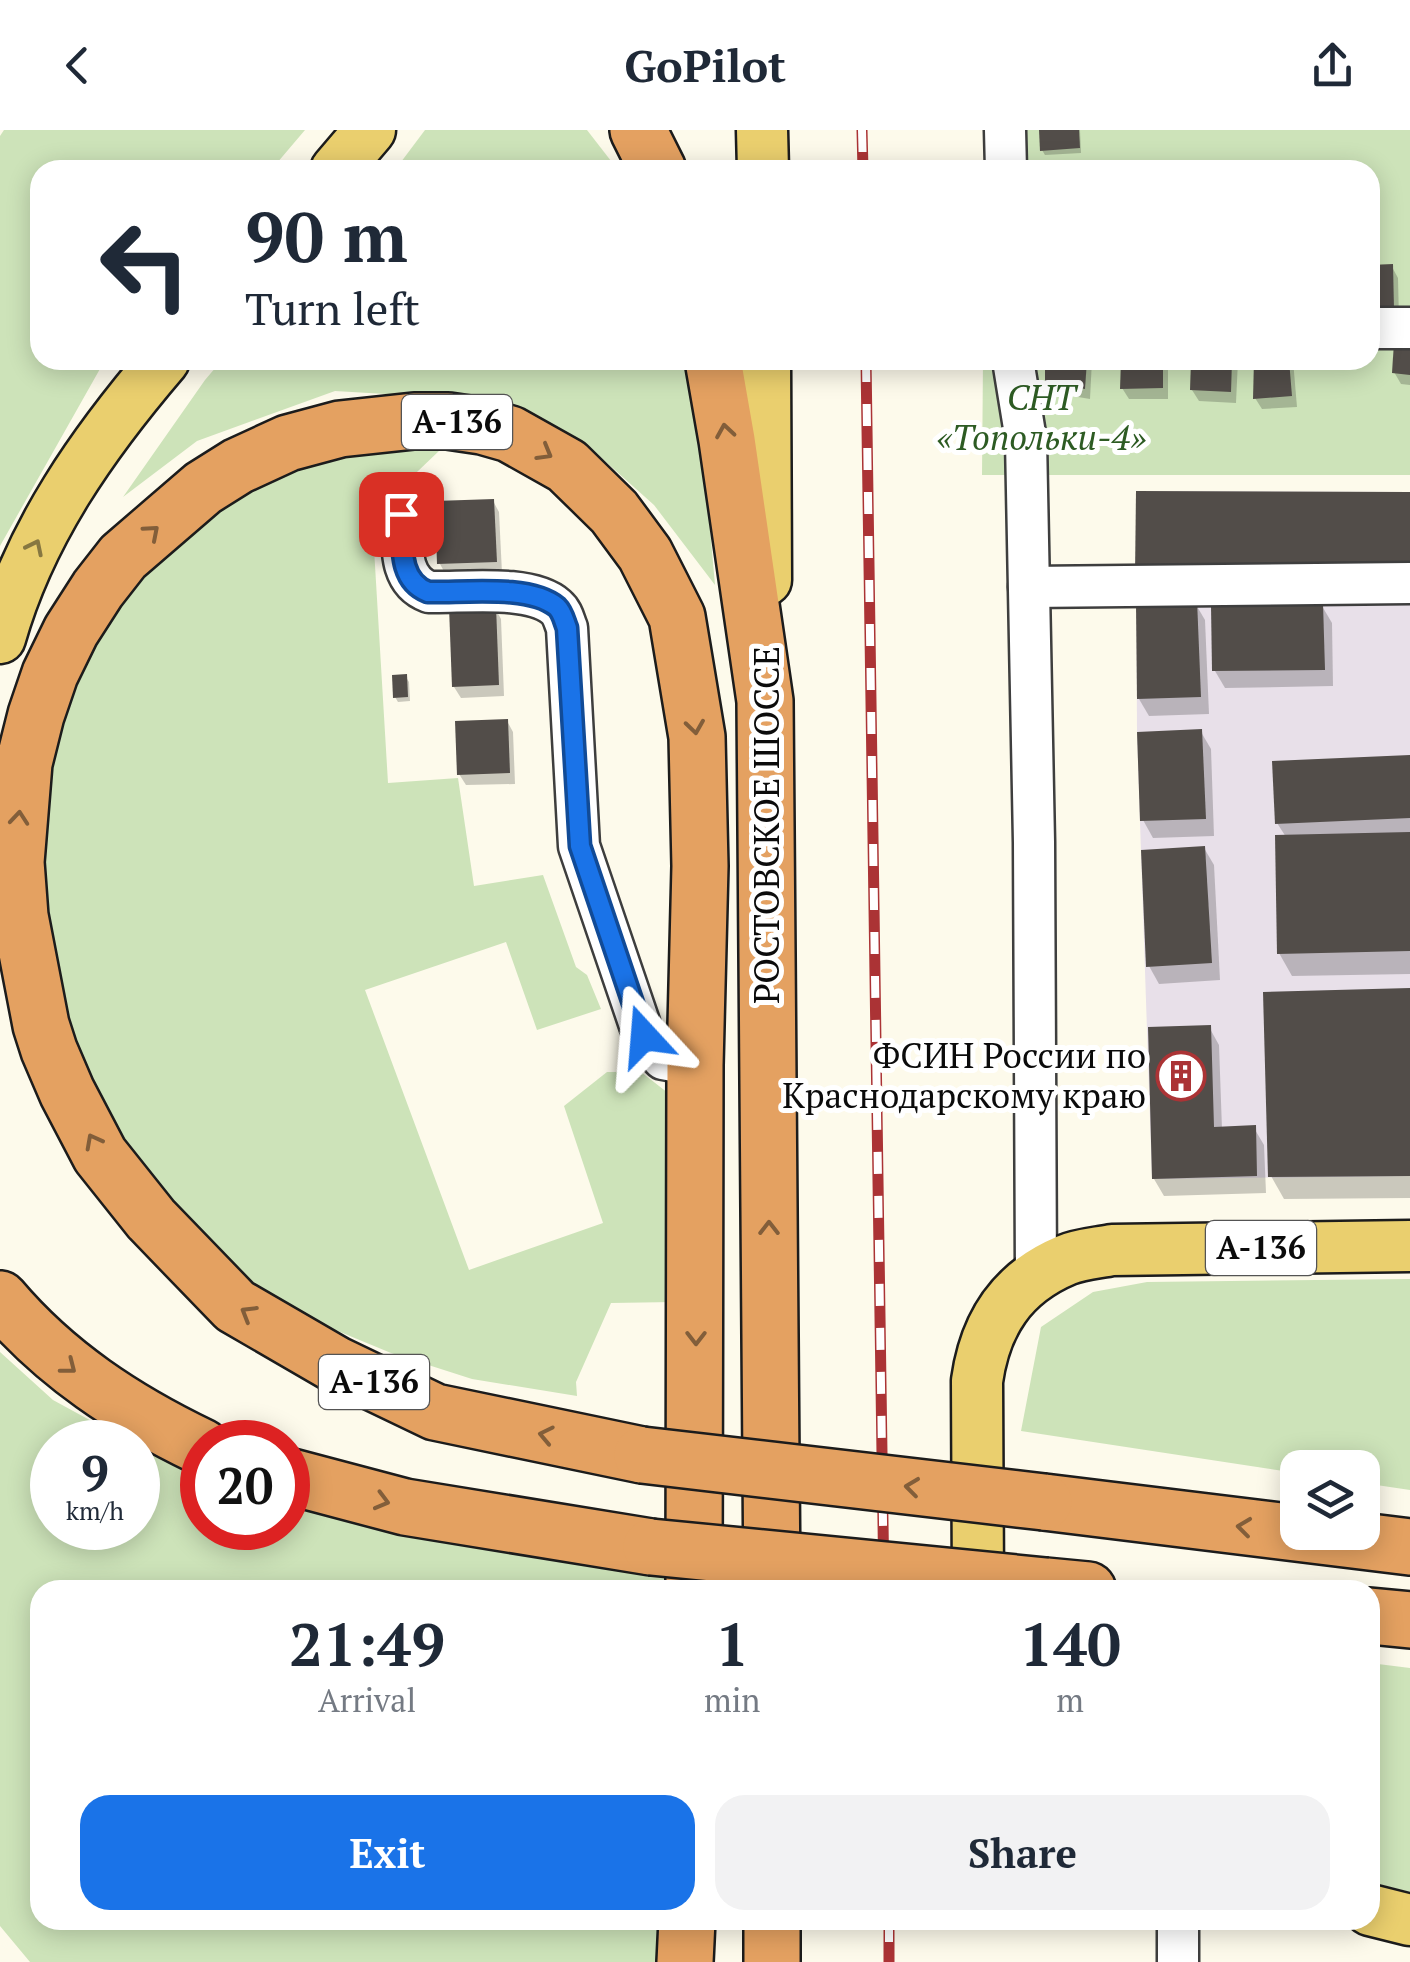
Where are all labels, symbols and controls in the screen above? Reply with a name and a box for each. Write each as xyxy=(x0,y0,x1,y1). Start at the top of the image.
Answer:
text: GoPilot xyxy=(624,35,786,95)
icon: back xyxy=(50,38,105,93)
icon: share xyxy=(1305,38,1360,93)
text: 90 m xyxy=(245,189,408,282)
icon: left xyxy=(80,200,210,330)
text: Turn left xyxy=(245,278,420,338)
park label: СНТ «Топольки-4» xyxy=(936,374,1146,460)
road number: А-136 xyxy=(402,395,512,449)
one-way arrow xyxy=(716,423,737,440)
one-way arrow xyxy=(535,441,553,461)
pin xyxy=(359,472,444,557)
icon: arrive xyxy=(374,487,429,542)
one-way arrow xyxy=(140,526,159,544)
one-way arrow xyxy=(22,539,42,557)
street label: РОСТОВСКОЕ ШОССЕ xyxy=(743,646,789,1004)
one-way arrow xyxy=(683,719,704,735)
one-way arrow xyxy=(8,810,30,826)
position arrow xyxy=(592,984,696,1088)
place label: ФСИН России по Краснодарскому краю xyxy=(782,1032,1146,1118)
building icon: ФСИН России по Краснодарскому краю xyxy=(1155,1050,1207,1102)
one-way arrow xyxy=(86,1134,105,1152)
one-way arrow xyxy=(758,1220,780,1236)
road number: А-136 xyxy=(1206,1221,1316,1275)
one-way arrow xyxy=(241,1306,259,1325)
one-way arrow xyxy=(685,1330,707,1346)
one-way arrow xyxy=(58,1355,76,1373)
road number: А-136 xyxy=(319,1355,429,1409)
speed limit sign: 20 xyxy=(180,1420,310,1550)
one-way arrow xyxy=(538,1426,555,1447)
text: 9 xyxy=(81,1440,109,1506)
map controls xyxy=(1280,1450,1380,1550)
button: layers xyxy=(1280,1450,1380,1550)
one-way arrow xyxy=(904,1477,920,1498)
one-way arrow xyxy=(373,1489,390,1510)
text: km/h xyxy=(66,1494,124,1527)
one-way arrow xyxy=(1235,1517,1251,1538)
text: 21:49 xyxy=(289,1604,445,1683)
text: 1 xyxy=(715,1604,749,1683)
text: 140 xyxy=(1019,1604,1121,1683)
text: Arrival xyxy=(318,1679,416,1721)
text: min xyxy=(704,1679,760,1721)
text: m xyxy=(1056,1679,1084,1721)
button: Exit xyxy=(80,1795,695,1910)
button: Share xyxy=(715,1795,1330,1910)

